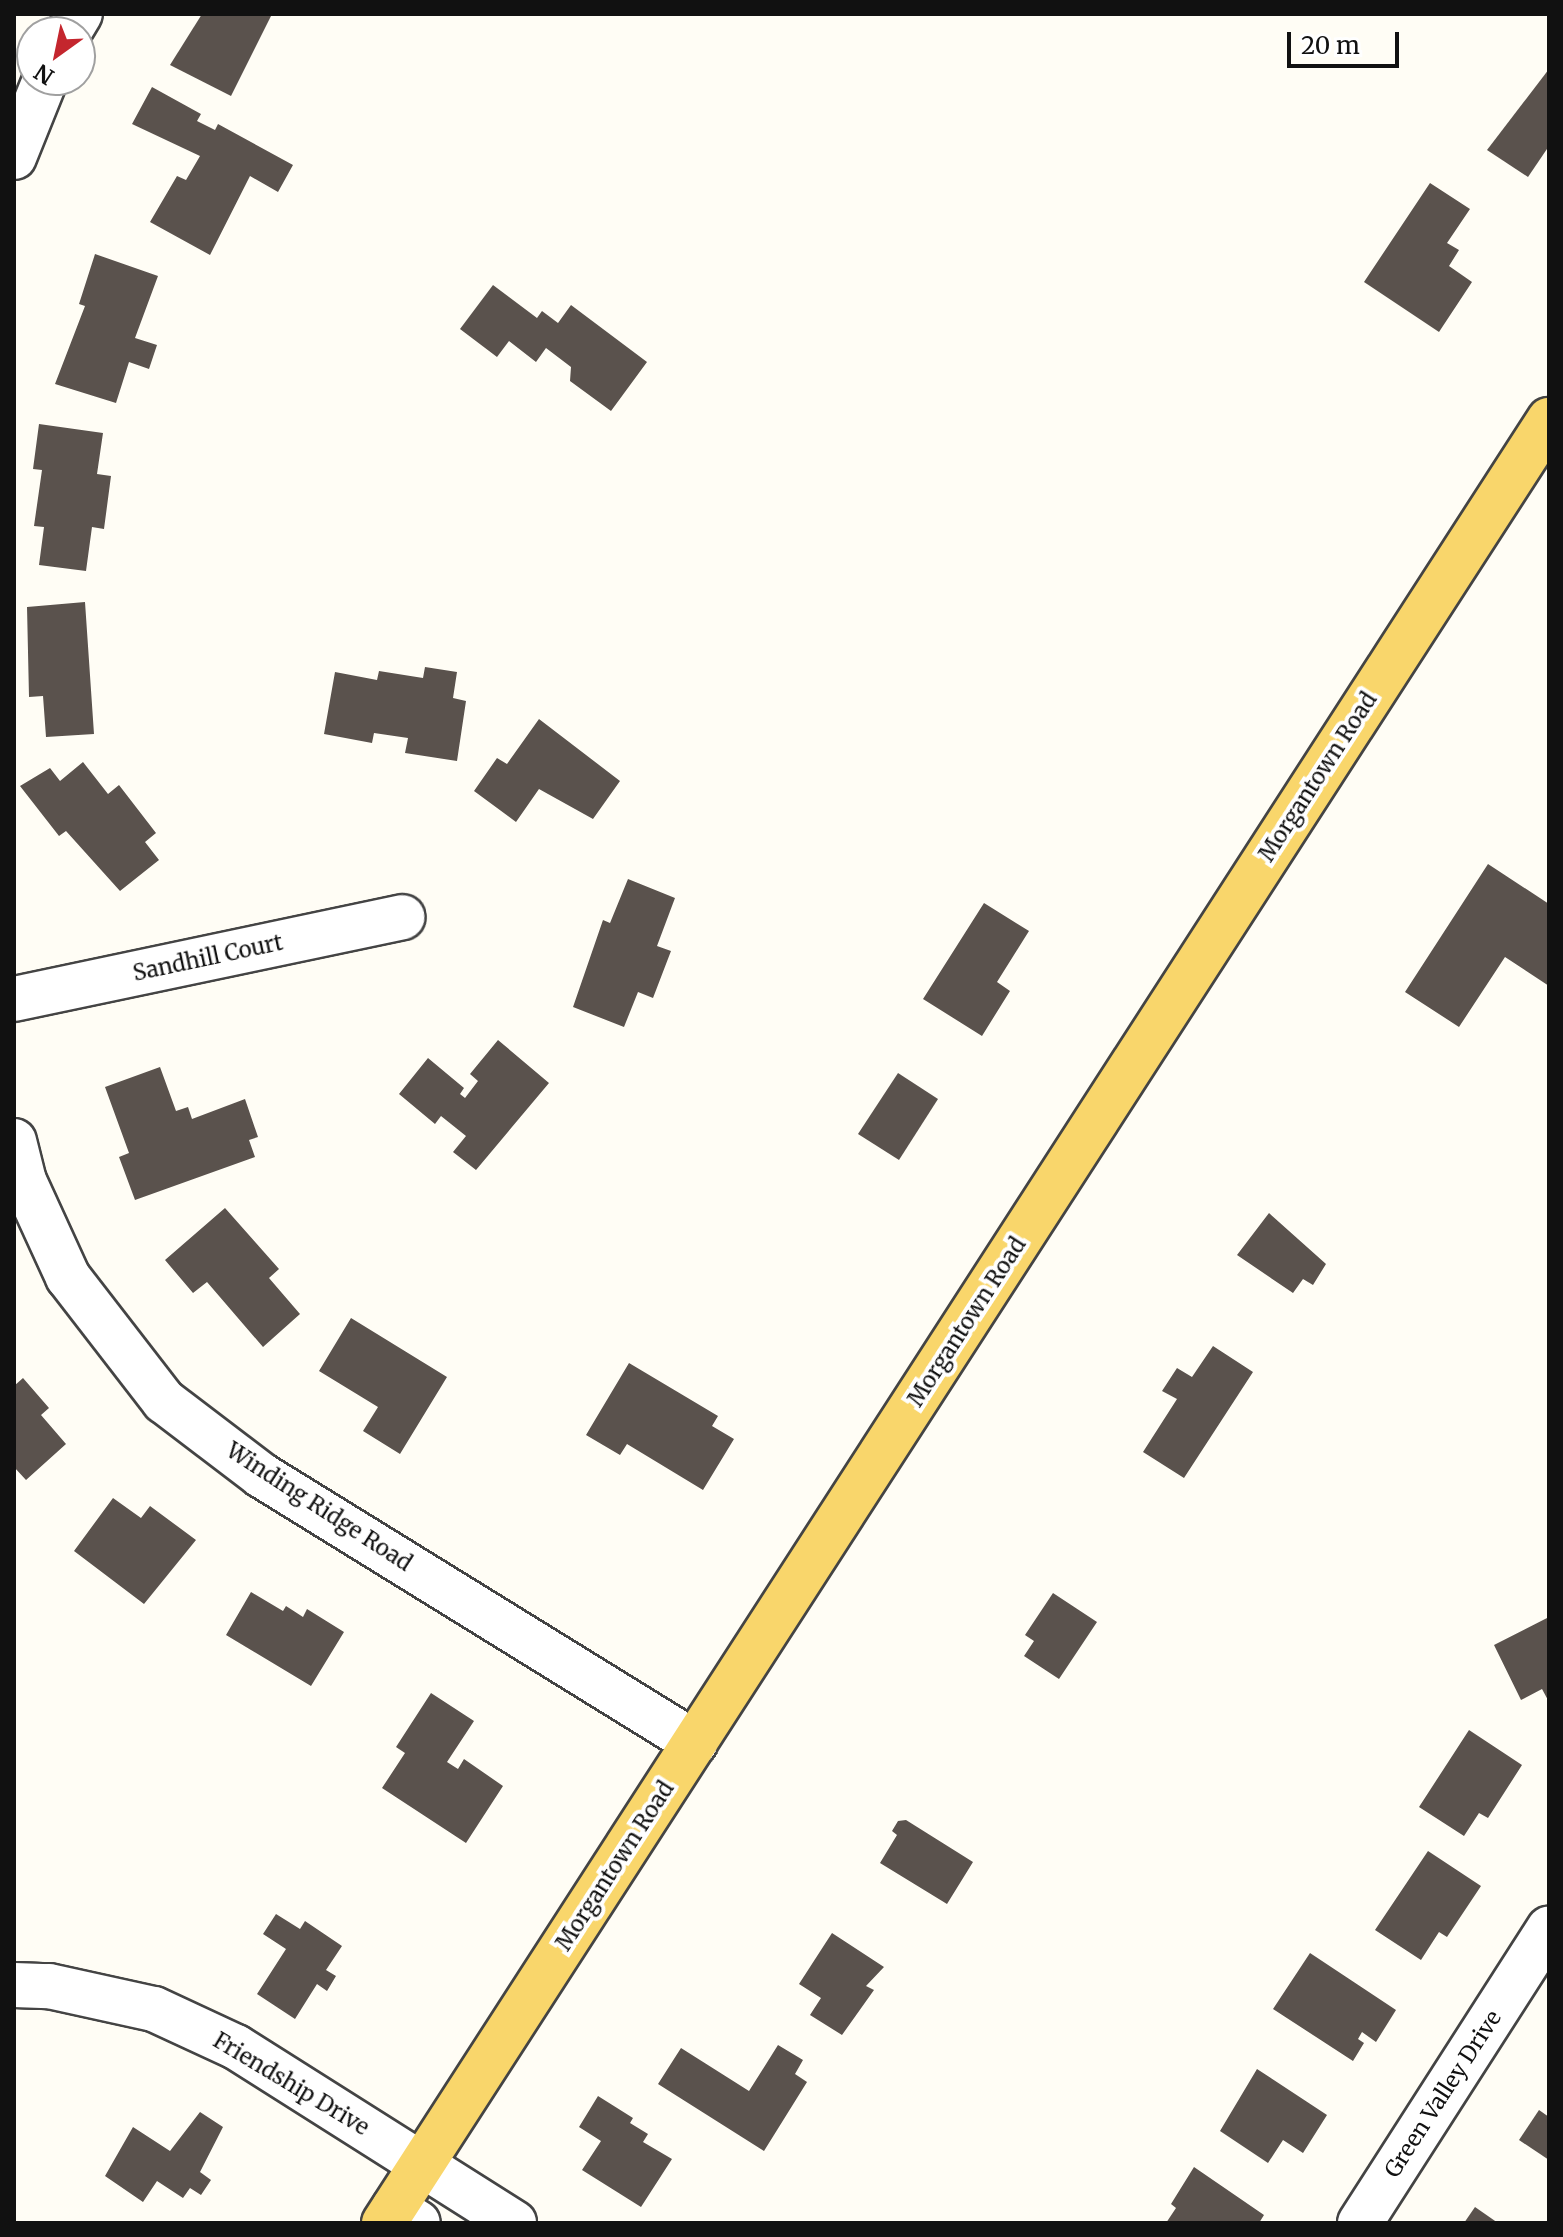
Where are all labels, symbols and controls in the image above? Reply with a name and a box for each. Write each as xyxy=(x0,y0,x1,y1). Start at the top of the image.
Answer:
north arrow xyxy=(16,16,96,96)
scale bar xyxy=(1291,16,1403,66)
text: 20 m xyxy=(1301,30,1360,61)
text: N xyxy=(29,58,59,91)
street label: Morgantown Road xyxy=(1254,688,1382,866)
street label: Sandhill Court xyxy=(131,929,285,987)
street label: Morgantown Road xyxy=(903,1233,1031,1411)
street label: Winding Ridge Road xyxy=(221,1437,417,1577)
street label: Morgantown Road xyxy=(551,1777,679,1955)
street label: Green Valley Drive xyxy=(1379,2006,1507,2182)
street label: Friendship Drive xyxy=(208,2027,374,2141)

